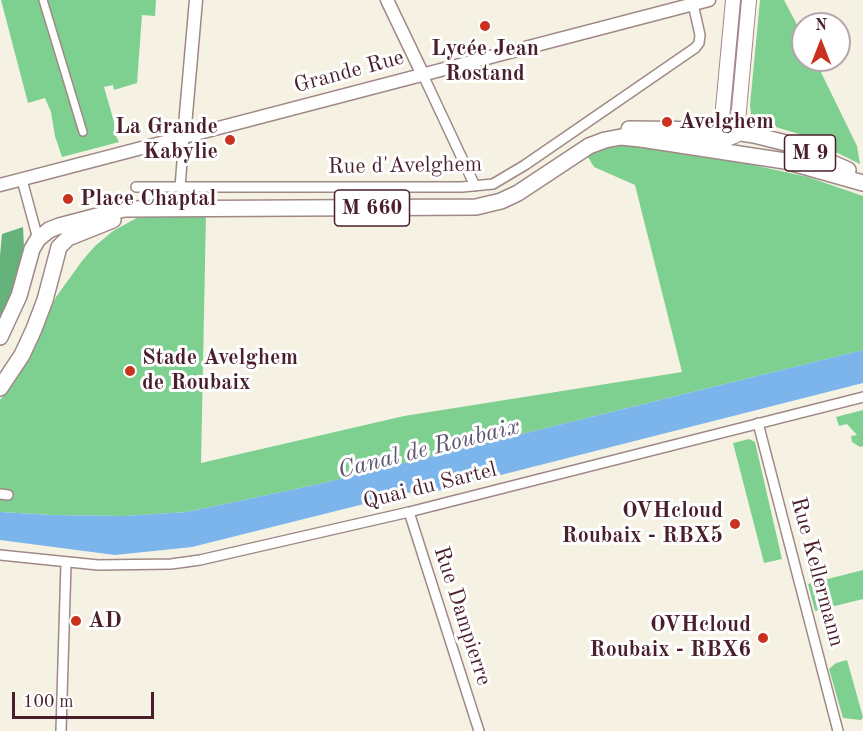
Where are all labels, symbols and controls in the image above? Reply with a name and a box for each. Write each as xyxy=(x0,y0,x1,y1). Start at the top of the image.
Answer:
north arrow xyxy=(791,12,851,72)
text: N xyxy=(815,18,827,34)
marker: Lycée Jean Rostand xyxy=(478,19,492,33)
place label: Lycée Jean Rostand xyxy=(431,36,539,88)
street label: Grande Rue xyxy=(291,45,407,99)
place label: Avelghem xyxy=(679,109,774,135)
place label: La Grande Kabylie xyxy=(115,114,218,166)
marker: Avelghem xyxy=(660,115,674,129)
marker: La Grande Kabylie xyxy=(223,133,237,147)
road number: M 9 xyxy=(784,135,836,171)
street label: Rue d'Avelghem xyxy=(328,151,482,181)
place label: Place Chaptal xyxy=(80,186,216,212)
road number: M 660 xyxy=(334,190,410,226)
marker: Place Chaptal xyxy=(61,192,75,206)
place label: Stade Avelghem de Roubaix xyxy=(142,345,298,396)
marker: Stade Avelghem de Roubaix xyxy=(123,364,137,378)
water label: Canal de Roubaix xyxy=(335,412,523,486)
street label: Quai du Sartel xyxy=(360,457,500,515)
street label: Rue Kellermann xyxy=(784,494,850,650)
place label: OVHcloud Roubaix - RBX5 xyxy=(562,498,723,550)
marker: OVHcloud Roubaix - RBX5 xyxy=(728,517,742,531)
street label: Rue Dampierre xyxy=(427,543,497,689)
place label: AD xyxy=(88,608,122,634)
place label: OVHcloud Roubaix - RBX6 xyxy=(590,612,751,664)
marker: AD xyxy=(69,614,83,628)
marker: OVHcloud Roubaix - RBX6 xyxy=(756,631,770,645)
scale bar xyxy=(15,680,158,718)
text: 100 m xyxy=(23,693,74,711)

